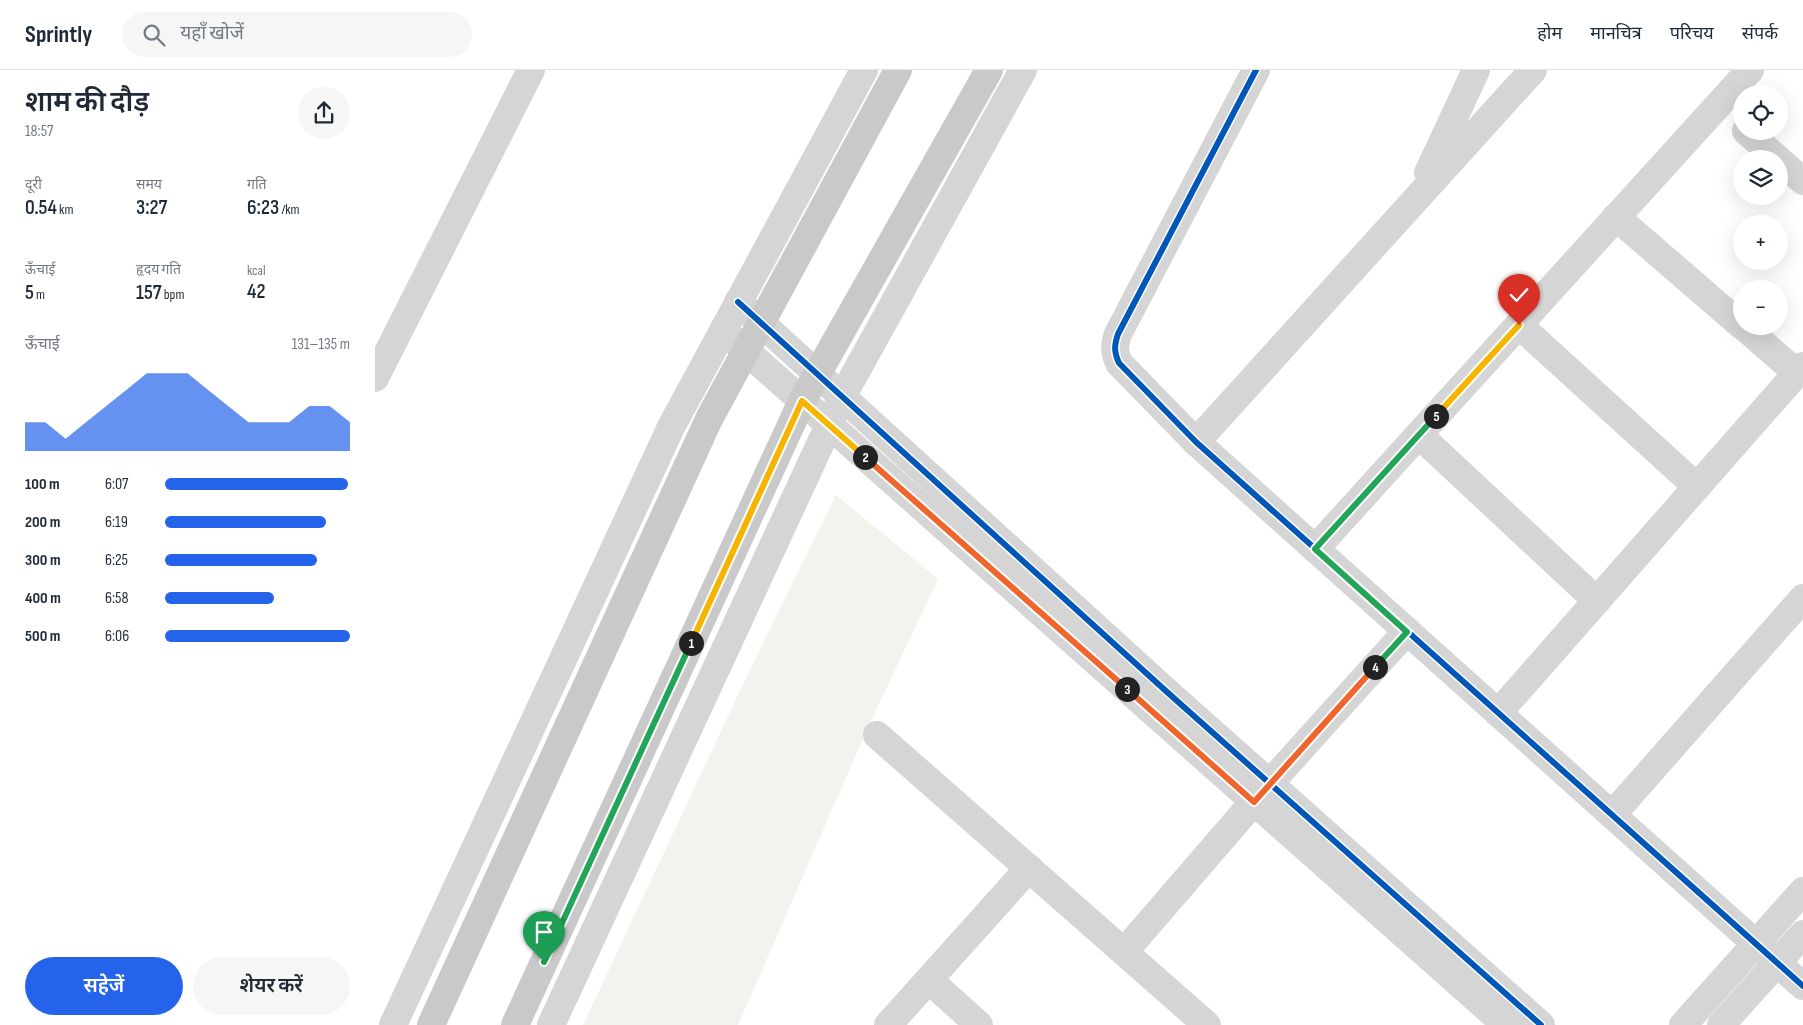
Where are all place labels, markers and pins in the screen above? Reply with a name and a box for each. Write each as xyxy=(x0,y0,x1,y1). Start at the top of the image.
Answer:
pin xyxy=(1498,274,1540,325)
pin: 5 xyxy=(1423,404,1449,428)
pin: 2 xyxy=(853,444,877,470)
pin: 1 xyxy=(679,630,703,656)
pin: 4 xyxy=(1363,654,1387,680)
pin: 3 xyxy=(1115,676,1139,702)
pin xyxy=(523,911,565,962)

